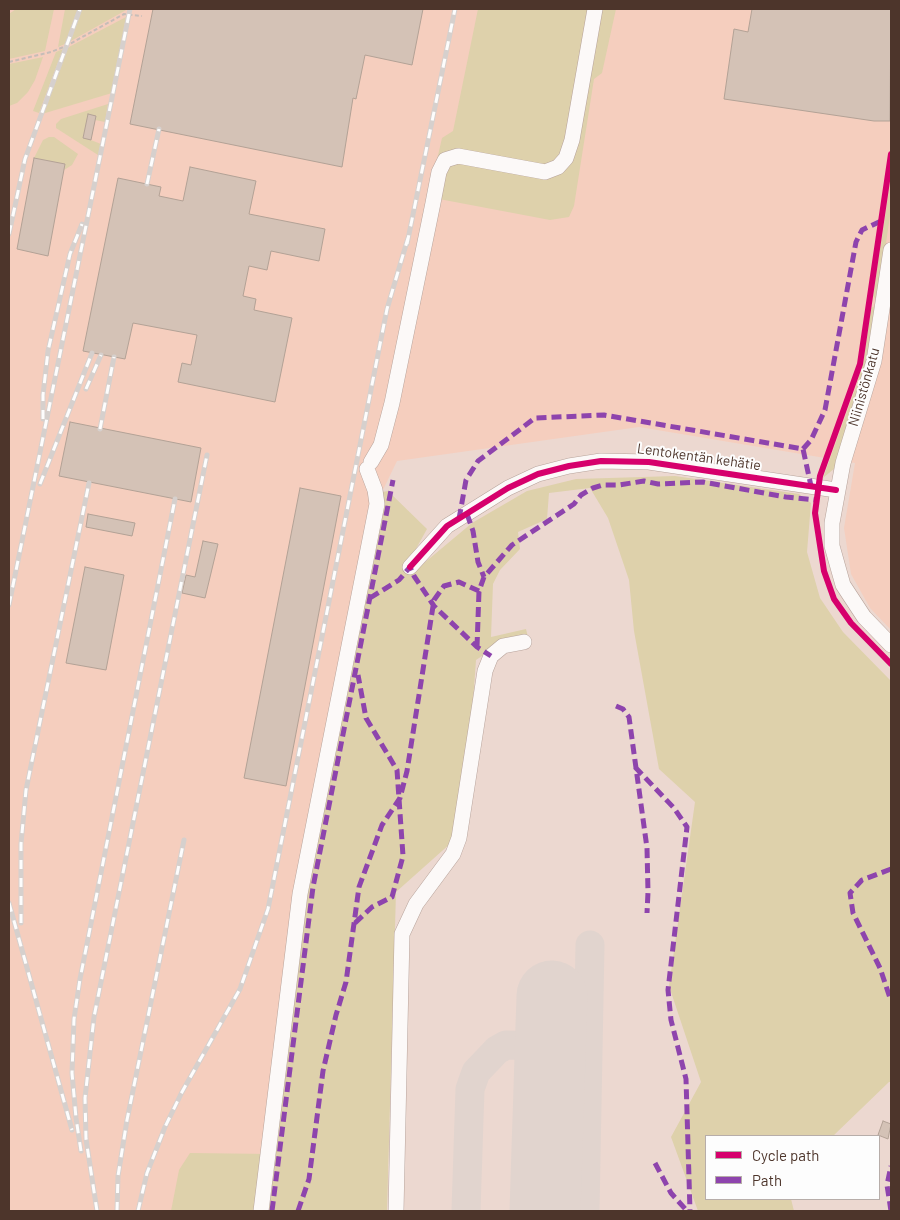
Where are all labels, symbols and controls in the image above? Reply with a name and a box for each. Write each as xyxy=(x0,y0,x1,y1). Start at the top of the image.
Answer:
street label: Niinistönkatu xyxy=(845,346,883,428)
street label: Lentokentän kehätie xyxy=(636,440,762,474)
legend xyxy=(705,1135,880,1200)
text: Cycle path xyxy=(752,1146,819,1164)
text: Path xyxy=(752,1171,782,1189)

